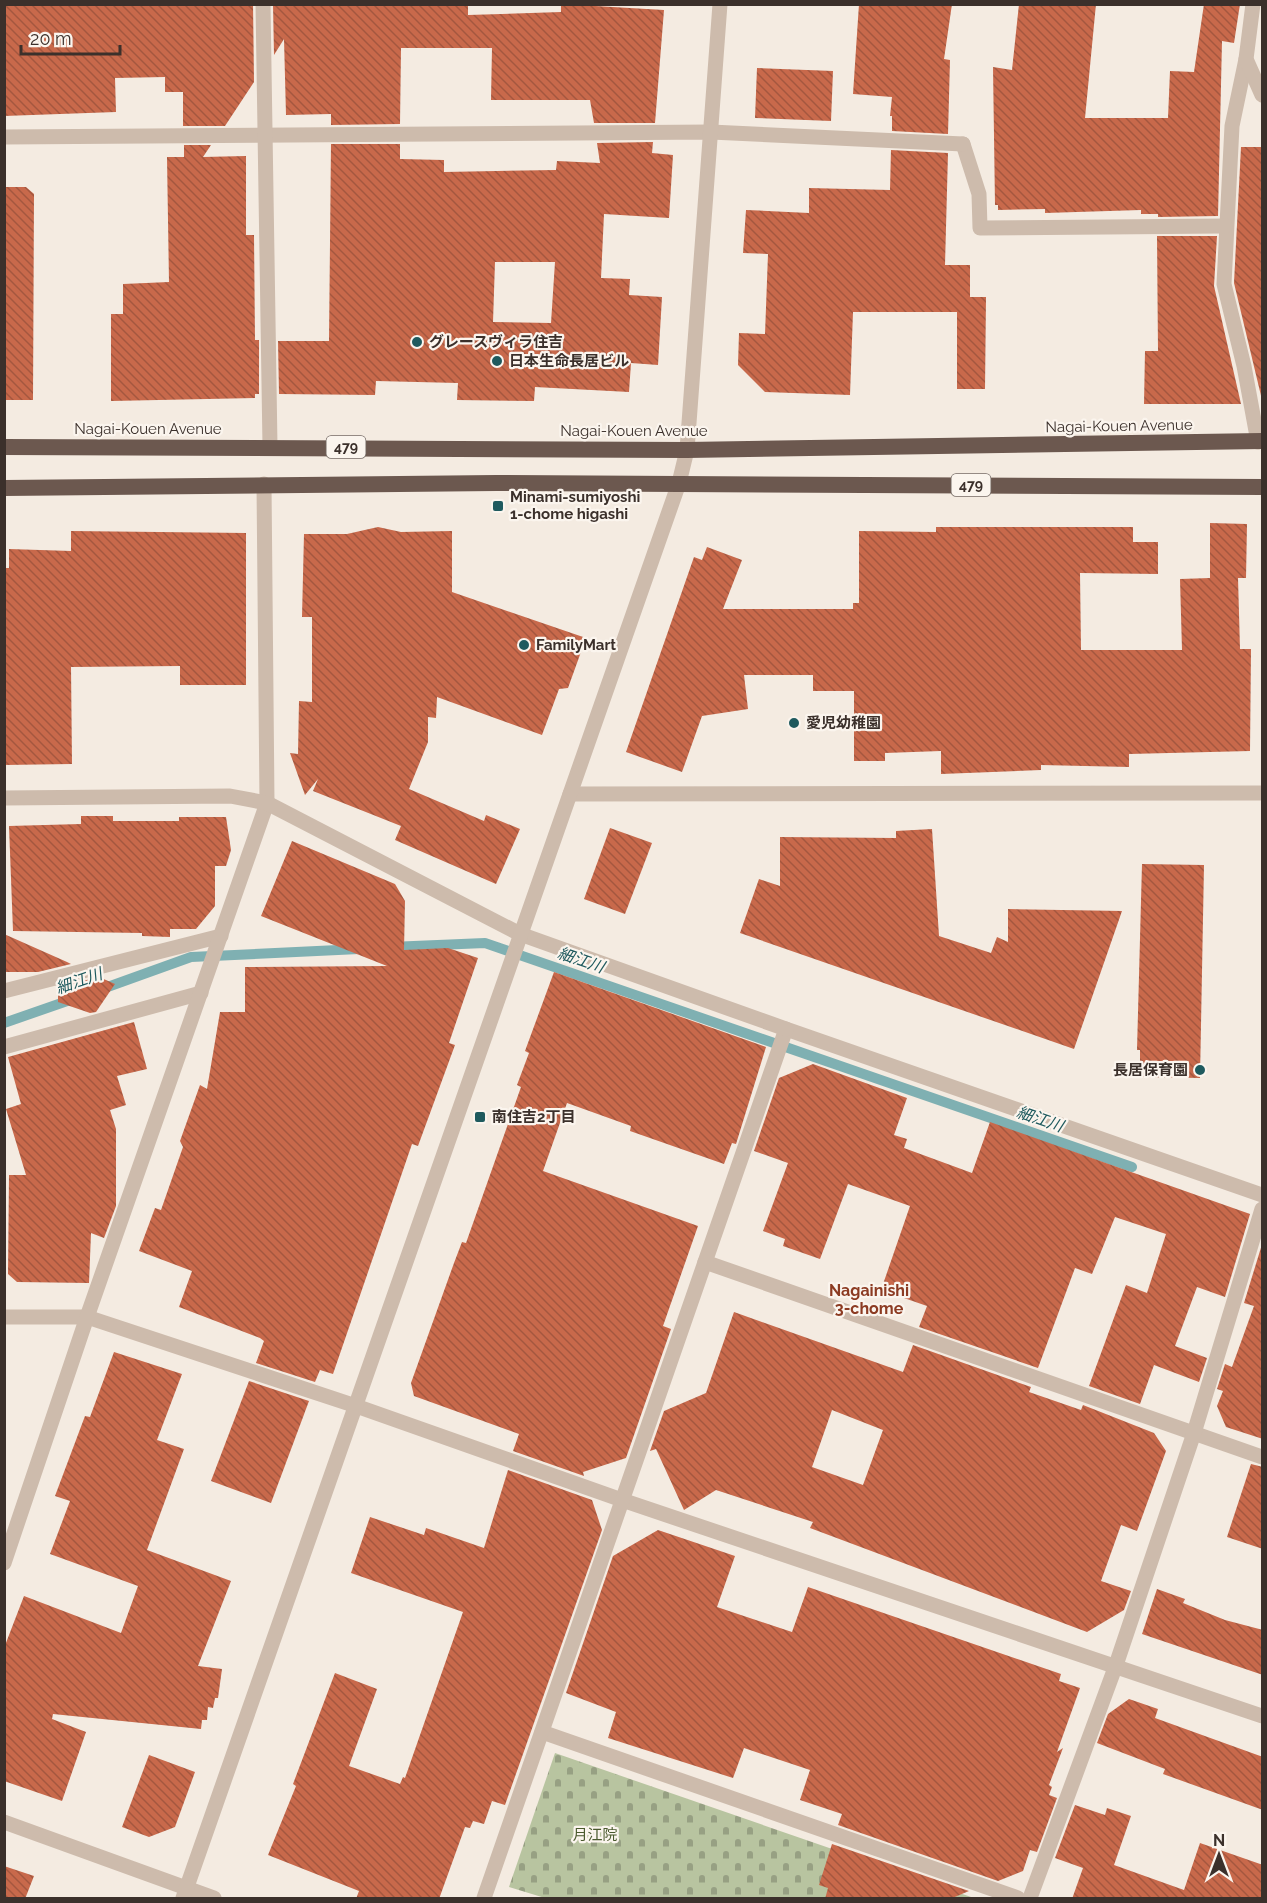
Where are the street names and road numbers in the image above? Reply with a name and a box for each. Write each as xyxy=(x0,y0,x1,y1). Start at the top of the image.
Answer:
street label: Nagai-Kouen Avenue xyxy=(1045,416,1193,436)
street label: Nagai-Kouen Avenue xyxy=(74,420,222,438)
street label: Nagai-Kouen Avenue xyxy=(560,422,708,440)
road number: 479 xyxy=(326,436,366,458)
road number: 479 xyxy=(952,474,990,496)

